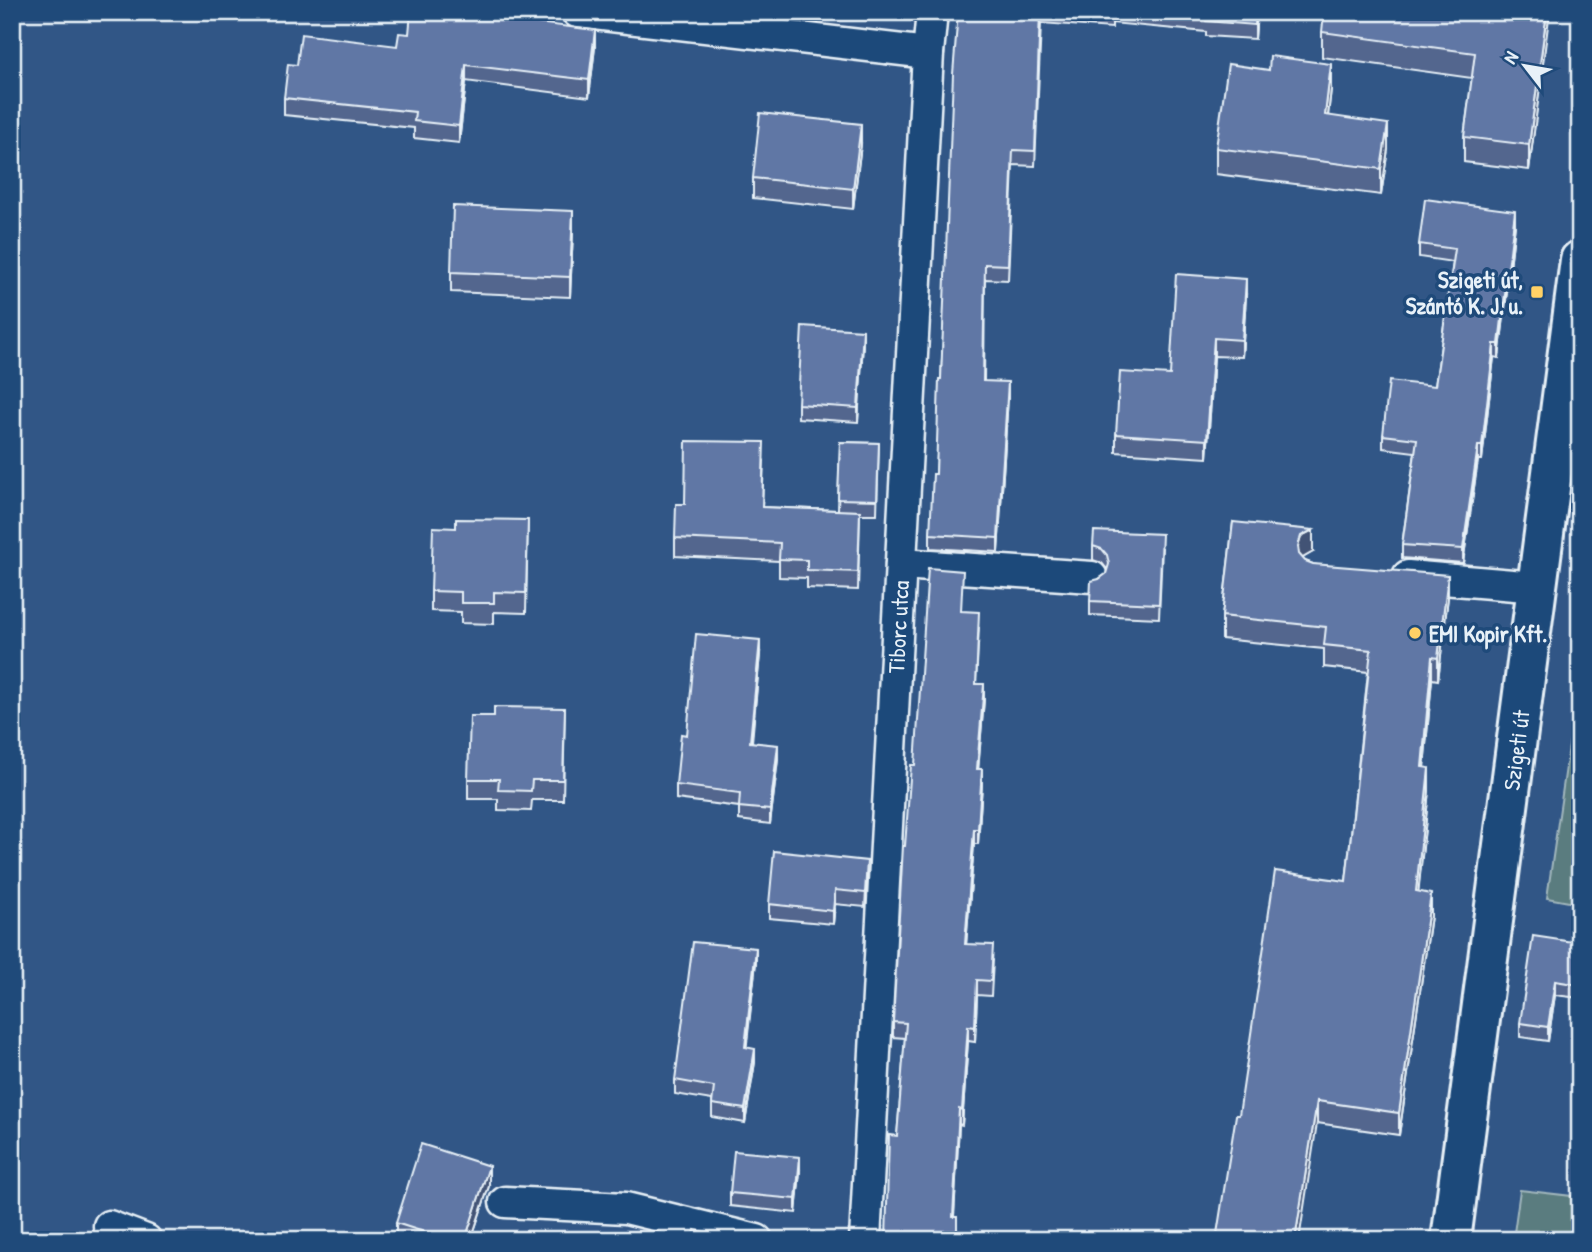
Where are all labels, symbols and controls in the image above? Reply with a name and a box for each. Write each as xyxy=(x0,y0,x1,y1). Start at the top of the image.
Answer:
north arrow xyxy=(1490,32,1560,102)
text: N xyxy=(1497,46,1524,68)
place label: Szigeti út, Szántó K. J. u. xyxy=(1406,264,1523,321)
marker: Szigeti út, Szántó K. J. u. xyxy=(1529,284,1545,300)
street label: Tiborc utca xyxy=(880,580,915,674)
place label: EMI Kopir Kft. xyxy=(1429,618,1547,650)
marker: EMI Kopir Kft. xyxy=(1407,625,1423,641)
street label: Szigeti út xyxy=(1495,707,1536,792)

